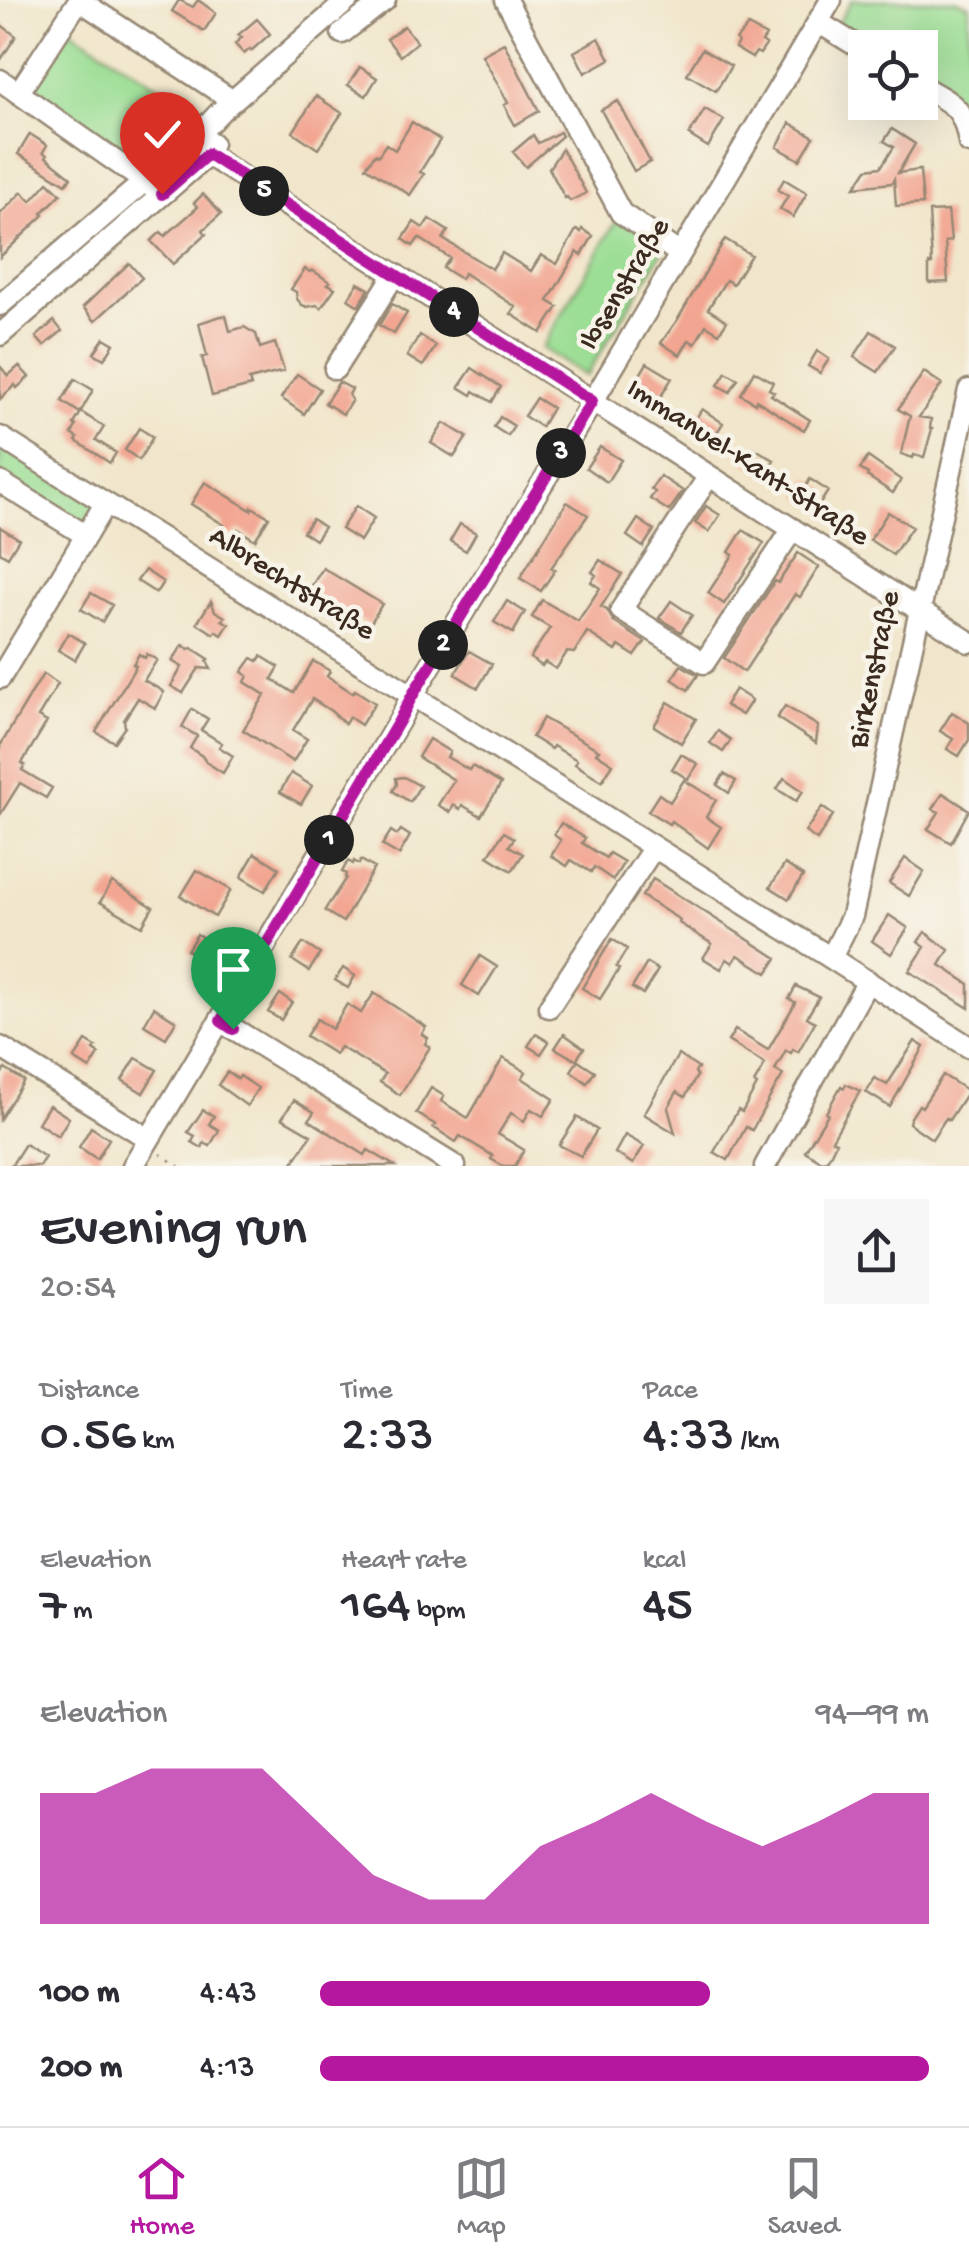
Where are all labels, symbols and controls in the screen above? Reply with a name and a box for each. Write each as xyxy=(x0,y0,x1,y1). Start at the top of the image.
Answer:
map controls xyxy=(848,30,938,120)
button: locate xyxy=(848,30,938,120)
pin xyxy=(120,92,205,195)
icon: check xyxy=(135,107,190,162)
pin: 5 xyxy=(239,166,289,216)
text: 5 xyxy=(257,174,271,207)
street label: Ibsenstraße xyxy=(573,212,679,357)
pin: 4 xyxy=(429,287,479,337)
text: 4 xyxy=(447,295,461,328)
street label: Immanuel-Kant-Straße xyxy=(619,372,875,556)
pin: 3 xyxy=(536,428,586,478)
text: 3 xyxy=(554,436,568,469)
street label: Albrechtstraße xyxy=(202,520,381,650)
street label: Birkenstraße xyxy=(842,588,910,753)
pin: 2 xyxy=(418,620,468,670)
text: 2 xyxy=(436,628,450,661)
pin: 1 xyxy=(304,815,354,865)
text: 1 xyxy=(323,823,335,856)
pin xyxy=(191,927,276,1030)
icon: arrive xyxy=(206,942,261,997)
button: share xyxy=(824,1199,929,1304)
text: Evening run xyxy=(40,1200,307,1264)
text: 20:54 xyxy=(40,1270,116,1308)
text: Distance xyxy=(40,1375,139,1408)
text: Time xyxy=(341,1375,393,1408)
text: Pace xyxy=(643,1375,698,1408)
text: 0.56 xyxy=(40,1408,136,1467)
text: 2:33 xyxy=(341,1408,433,1467)
text: 4:33 xyxy=(643,1408,734,1467)
text: km xyxy=(136,1425,175,1458)
text: /km xyxy=(734,1425,780,1458)
text: Elevation xyxy=(40,1545,151,1578)
text: Heart rate xyxy=(341,1545,467,1578)
text: kcal xyxy=(643,1545,686,1578)
text: 7 xyxy=(40,1578,66,1637)
text: 164 xyxy=(341,1578,411,1637)
text: 45 xyxy=(643,1578,693,1637)
text: m xyxy=(66,1595,93,1628)
text: bpm xyxy=(411,1595,466,1628)
text: Elevation xyxy=(40,1696,167,1734)
text: 94–99 m xyxy=(816,1696,929,1734)
text: 100 m xyxy=(40,1975,120,2013)
text: 4:43 xyxy=(200,1975,257,2013)
text: 200 m xyxy=(40,2050,122,2088)
text: 4:13 xyxy=(200,2050,255,2088)
tab: Home xyxy=(130,2151,194,2244)
tab: Map xyxy=(454,2151,509,2244)
tab: Saved xyxy=(768,2151,839,2244)

